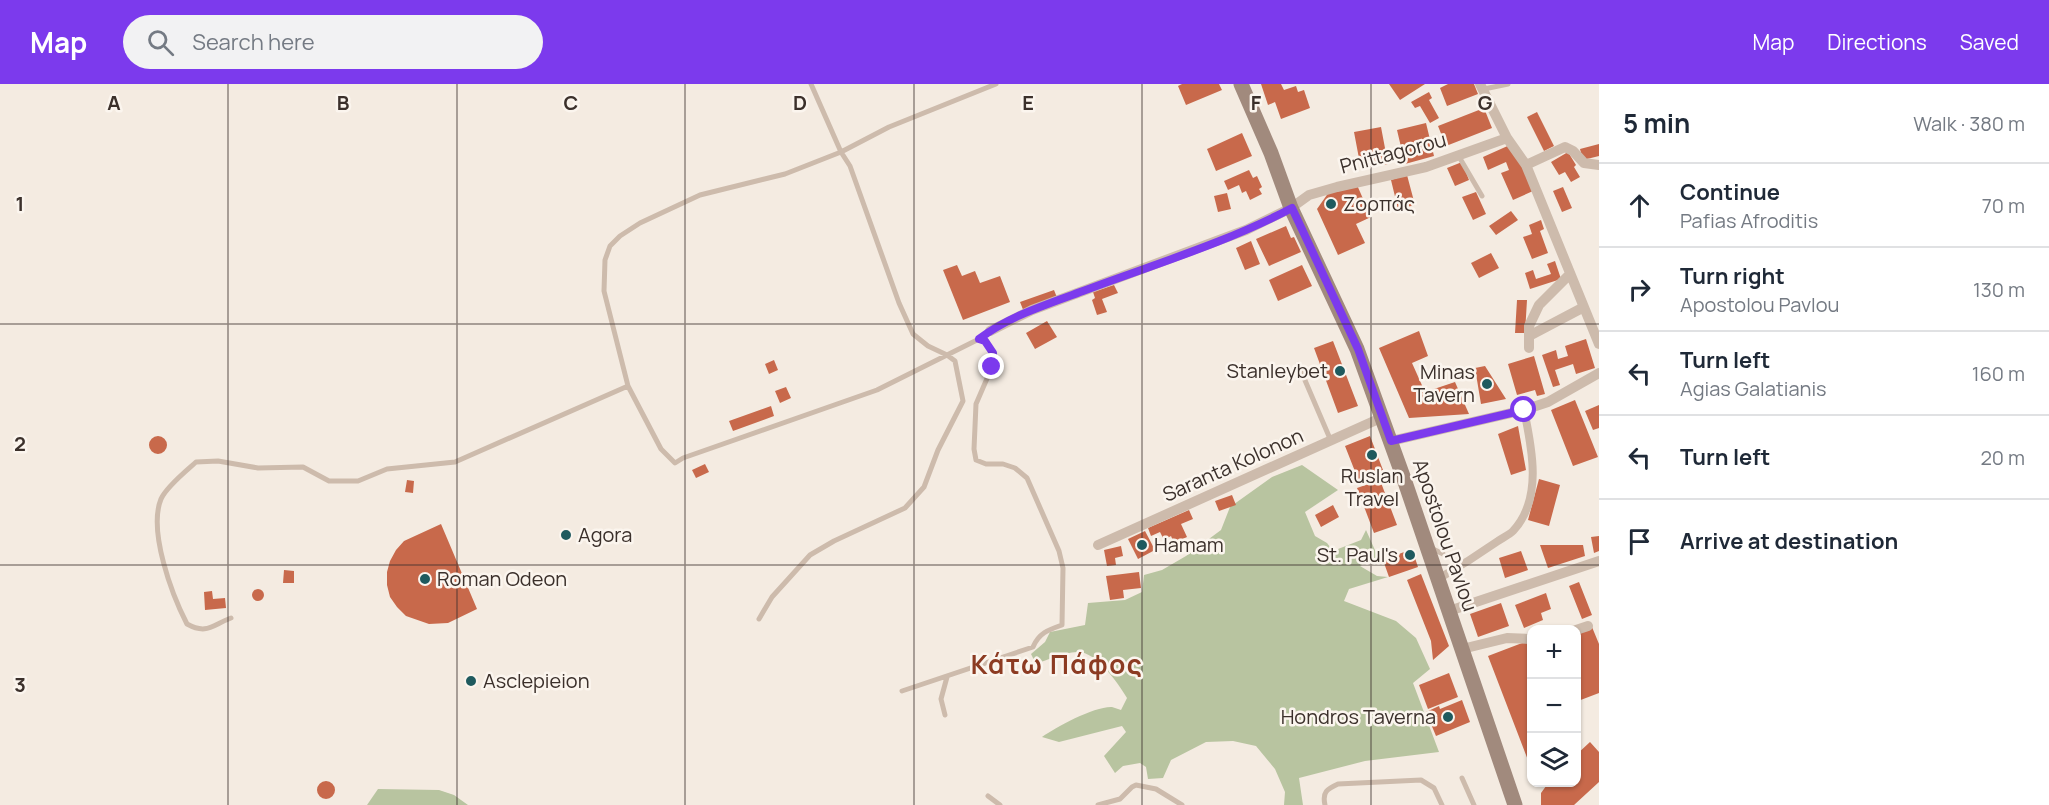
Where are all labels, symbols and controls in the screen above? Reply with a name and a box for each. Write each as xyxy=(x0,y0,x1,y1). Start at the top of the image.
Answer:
search box xyxy=(123,15,543,69)
text: Map xyxy=(30,23,87,61)
icon: search xyxy=(144,26,177,59)
text: Search here xyxy=(192,27,315,57)
text: Map xyxy=(1753,28,1794,56)
text: Directions xyxy=(1827,28,1927,56)
text: Saved xyxy=(1960,28,2019,56)
text: A xyxy=(107,89,121,116)
text: B xyxy=(337,89,350,116)
text: C xyxy=(564,89,578,116)
text: D xyxy=(793,89,807,116)
text: E xyxy=(1022,89,1034,116)
text: F xyxy=(1251,89,1262,116)
text: G xyxy=(1478,89,1493,116)
text: 5 min xyxy=(1623,105,1690,141)
text: Walk · 380 m xyxy=(1913,110,2025,137)
street label: Pnittagorou xyxy=(1337,125,1449,180)
text: Continue xyxy=(1680,177,1780,207)
icon: ahead xyxy=(1623,189,1656,222)
text: 1 xyxy=(16,190,24,217)
place label: Ζορπάς xyxy=(1343,190,1415,217)
text: 70 m xyxy=(1982,192,2025,219)
marker: Ζορπάς xyxy=(1324,197,1338,211)
text: Pafias Afroditis xyxy=(1680,207,1818,234)
text: Turn right xyxy=(1680,261,1785,291)
icon: right xyxy=(1623,273,1656,306)
text: 130 m xyxy=(1973,276,2025,303)
text: Apostolou Pavlou xyxy=(1680,291,1839,318)
text: Turn left xyxy=(1680,345,1770,375)
route end xyxy=(978,353,1004,379)
place label: Stanleybet xyxy=(1226,357,1328,384)
icon: left xyxy=(1623,357,1656,390)
place label: Minas Tavern xyxy=(1413,358,1475,408)
text: 160 m xyxy=(1972,360,2025,387)
marker: Stanleybet xyxy=(1333,364,1347,378)
text: Agias Galatianis xyxy=(1680,375,1827,402)
marker: Minas Tavern xyxy=(1480,377,1494,391)
route start xyxy=(1510,396,1536,422)
street label: Saranta Kolonon xyxy=(1158,421,1307,508)
text: 2 xyxy=(14,430,26,457)
icon: left xyxy=(1623,441,1656,474)
text: Turn left xyxy=(1680,442,1770,472)
text: 20 m xyxy=(1980,444,2025,471)
marker: Ruslan Travel xyxy=(1365,448,1379,462)
street label: Apostolou Pavlou xyxy=(1407,455,1484,615)
place label: Ruslan Travel xyxy=(1341,462,1403,512)
place label: Agora xyxy=(578,521,632,548)
icon: arrive xyxy=(1623,525,1656,558)
text: Arrive at destination xyxy=(1680,526,1898,556)
marker: Agora xyxy=(559,528,573,542)
place label: Hamam xyxy=(1154,531,1224,558)
marker: Hamam xyxy=(1135,538,1149,552)
place label: St. Paul's xyxy=(1317,541,1398,568)
marker: St. Paul's xyxy=(1403,548,1417,562)
place label: Roman Odeon xyxy=(437,565,567,592)
marker: Roman Odeon xyxy=(418,572,432,586)
map controls xyxy=(1527,625,1581,787)
button: + xyxy=(1527,625,1581,679)
district label: Κάτω Πάφος xyxy=(971,646,1143,682)
place label: Asclepieion xyxy=(483,667,590,694)
text: 3 xyxy=(14,671,26,698)
marker: Asclepieion xyxy=(464,674,478,688)
button: − xyxy=(1527,679,1581,733)
place label: Hondros Taverna xyxy=(1281,703,1436,730)
marker: Hondros Taverna xyxy=(1441,710,1455,724)
button: layers xyxy=(1527,733,1581,787)

